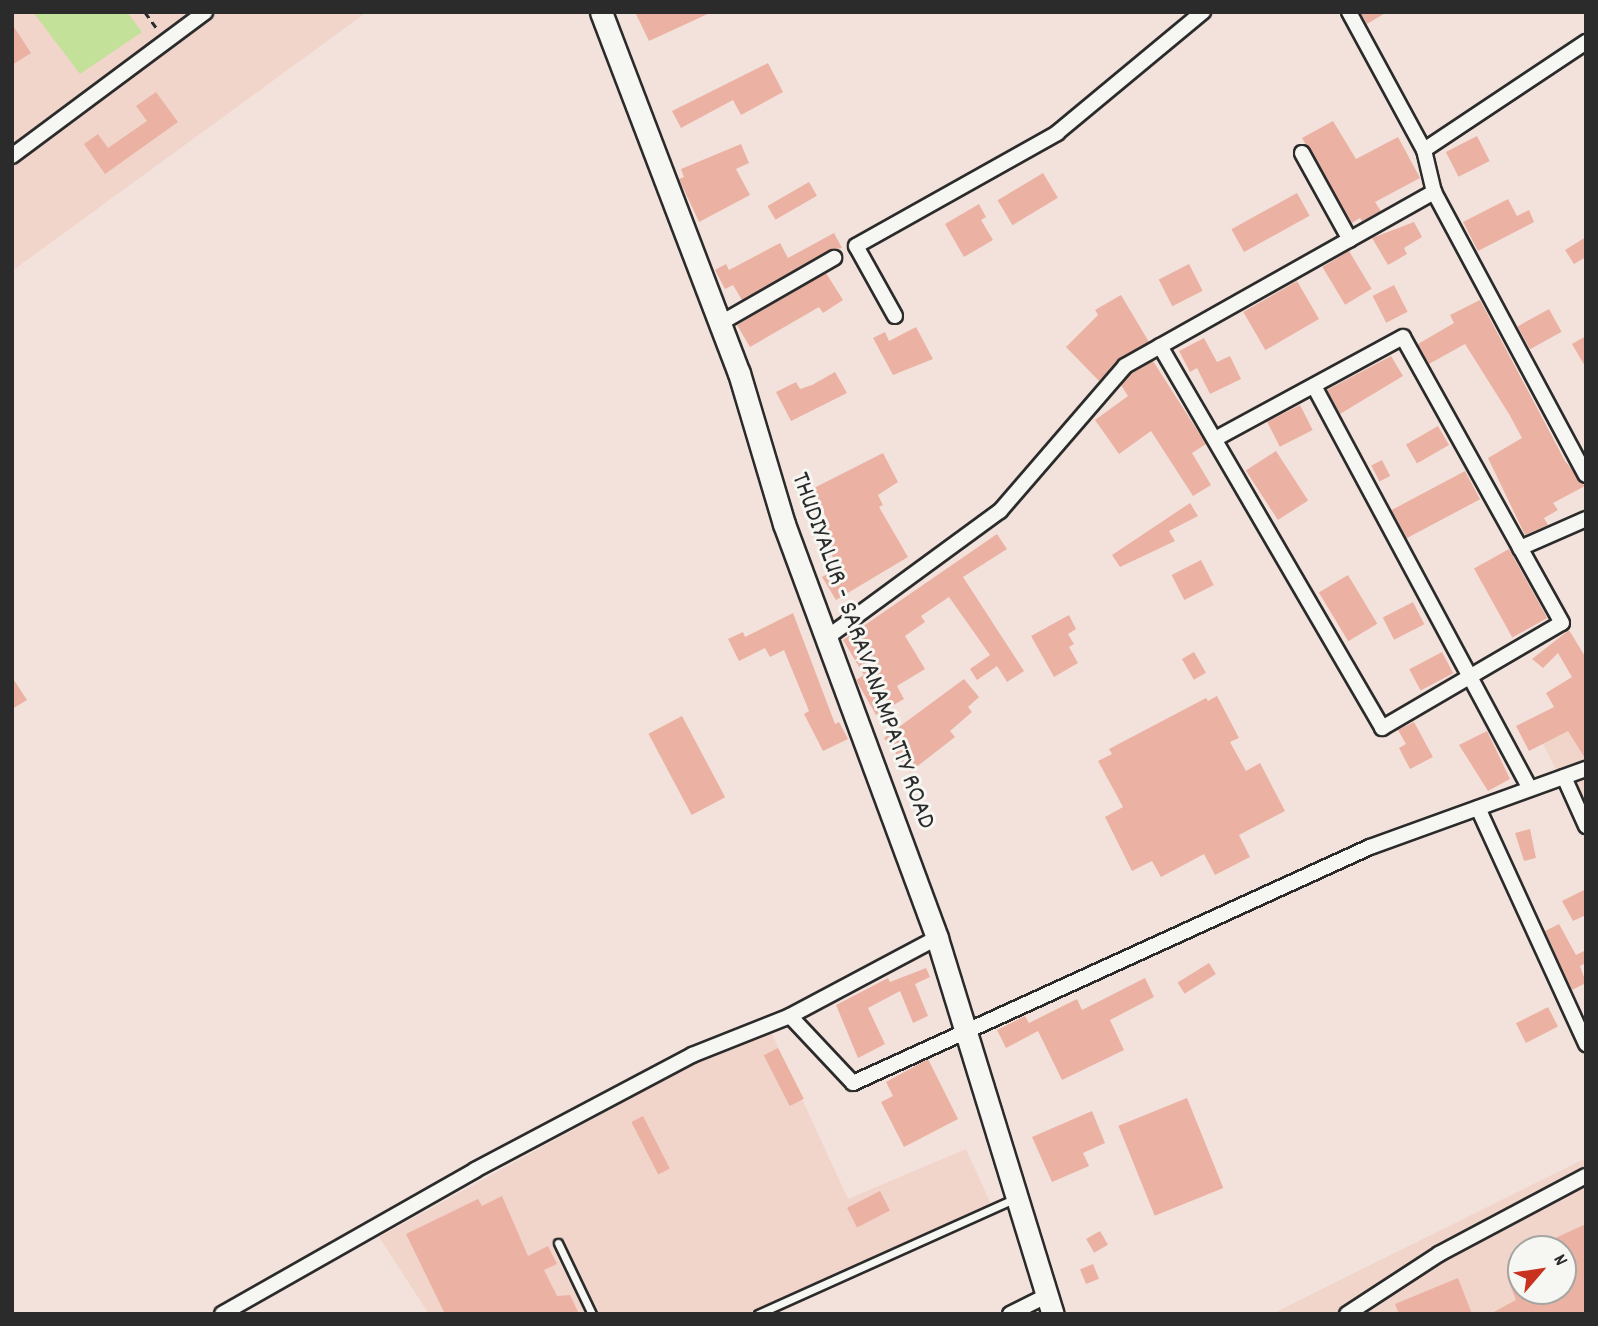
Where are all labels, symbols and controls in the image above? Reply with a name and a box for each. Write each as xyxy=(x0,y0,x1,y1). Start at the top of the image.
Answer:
street label: THUDIYALUR - SARAVANAMPATTY ROAD xyxy=(783,469,941,833)
north arrow xyxy=(1507,1235,1577,1305)
text: N xyxy=(1545,1250,1573,1271)

